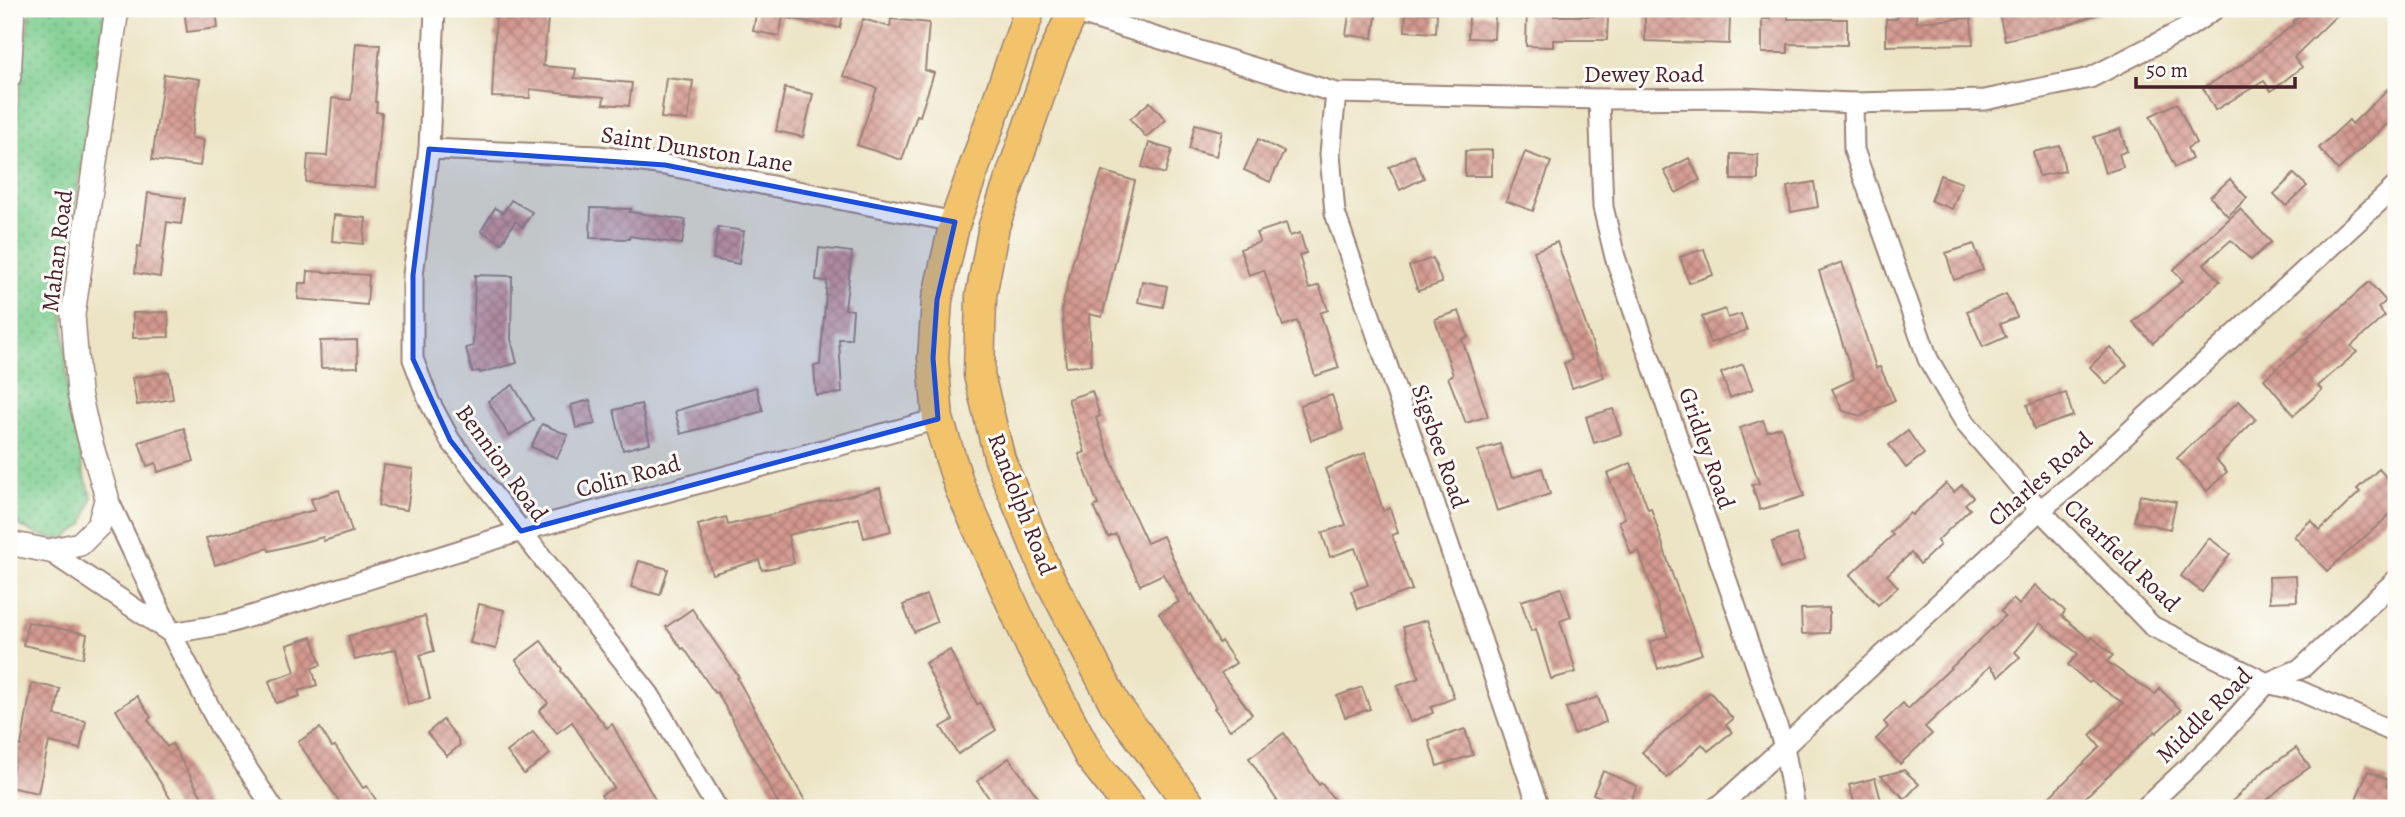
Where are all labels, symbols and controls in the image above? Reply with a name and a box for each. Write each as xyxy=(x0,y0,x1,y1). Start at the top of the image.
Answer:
scale bar xyxy=(2136,46,2295,90)
text: 50 m xyxy=(2146,56,2188,84)
street label: Dewey Road xyxy=(1584,58,1704,90)
street label: Saint Dunston Lane xyxy=(599,118,795,180)
street label: Mahan Road xyxy=(34,188,80,314)
street label: Sigsbee Road xyxy=(1404,380,1476,512)
street label: Gridley Road xyxy=(1671,383,1743,513)
street label: Bennion Road xyxy=(449,398,555,528)
street label: Charles Road xyxy=(1981,424,2099,533)
street label: Randolph Road xyxy=(980,429,1064,580)
street label: Colin Road xyxy=(572,447,684,505)
street label: Clearfield Road xyxy=(2057,491,2187,619)
street label: Middle Road xyxy=(2149,660,2259,770)

